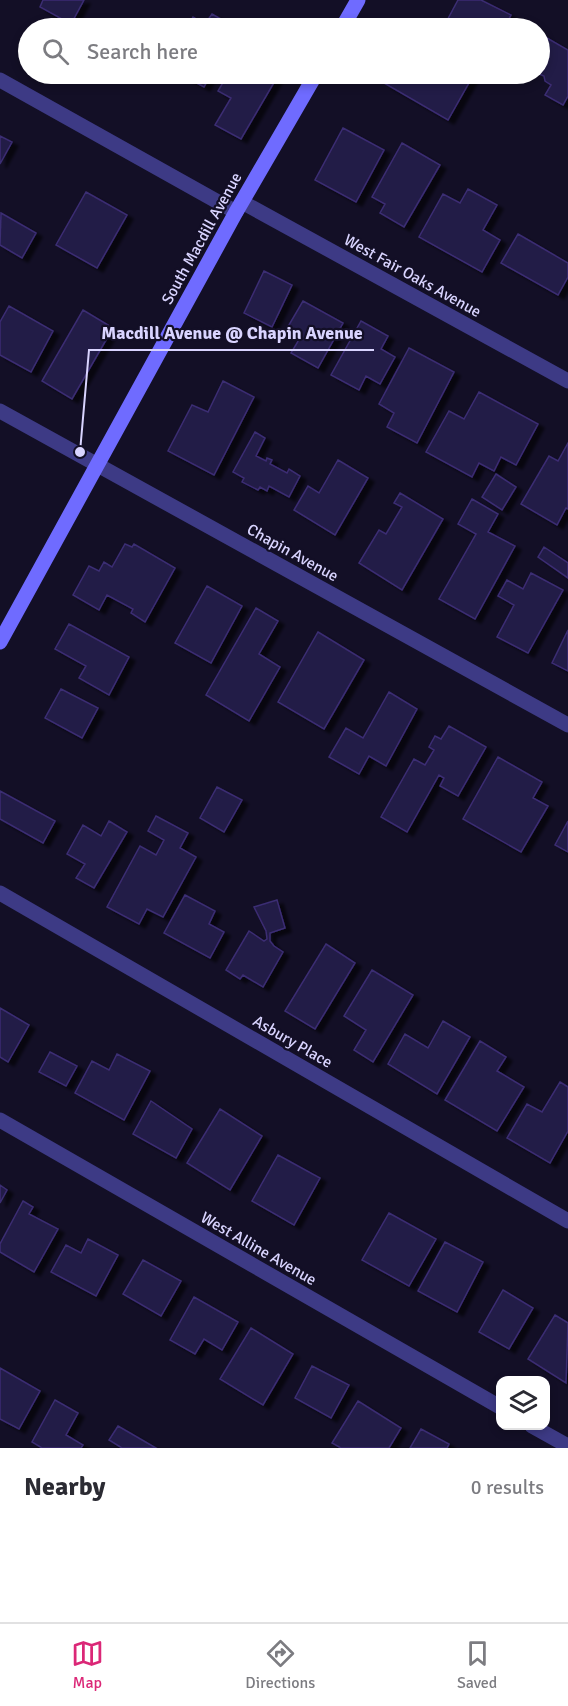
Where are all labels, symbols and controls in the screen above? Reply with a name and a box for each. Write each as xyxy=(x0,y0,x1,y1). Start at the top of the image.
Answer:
search box xyxy=(18,18,550,84)
icon: search xyxy=(39,35,72,68)
text: Search here xyxy=(87,38,198,65)
street label: South Macdill Avenue xyxy=(157,169,246,308)
street label: West Fair Oaks Avenue xyxy=(340,230,485,322)
callout: Macdill Avenue @ Chapin Avenue xyxy=(89,314,374,350)
text: Macdill Avenue @ Chapin Avenue xyxy=(101,322,363,344)
street label: Chapin Avenue xyxy=(243,520,342,586)
street label: Asbury Place xyxy=(249,1011,336,1073)
street label: West Alline Avenue xyxy=(197,1208,320,1290)
map controls xyxy=(496,1376,550,1430)
button: layers xyxy=(496,1376,550,1430)
text: Nearby xyxy=(24,1471,105,1503)
text: 0 results xyxy=(471,1475,544,1500)
tab: Map xyxy=(71,1637,104,1693)
tab: Directions xyxy=(245,1637,315,1693)
tab: Saved xyxy=(457,1637,497,1693)

